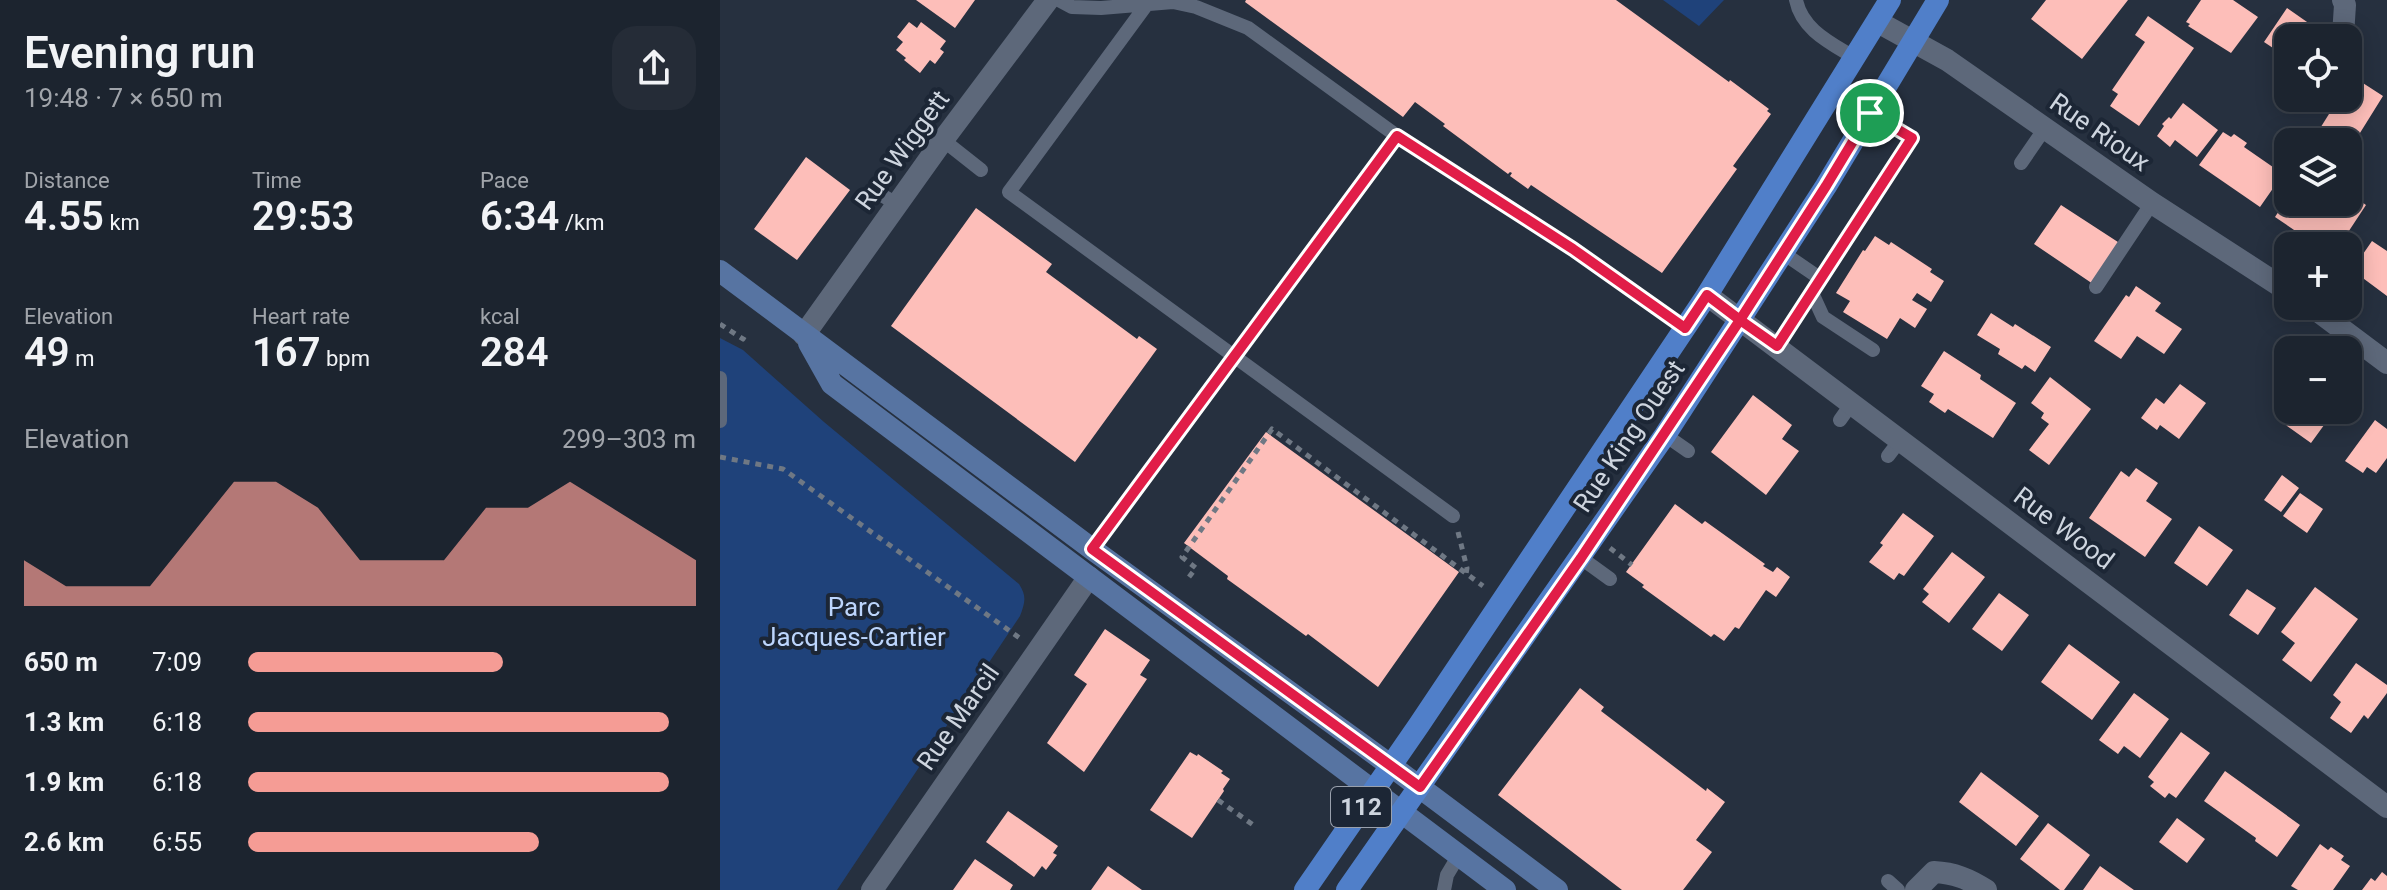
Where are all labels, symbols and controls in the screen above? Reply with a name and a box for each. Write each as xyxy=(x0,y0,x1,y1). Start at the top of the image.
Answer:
map controls xyxy=(2274,24,2362,424)
button: locate xyxy=(2274,24,2362,112)
button: share xyxy=(612,26,696,110)
text: Evening run xyxy=(24,27,255,79)
pin xyxy=(1836,79,1904,147)
text: 19:48 · 7 × 650 m xyxy=(24,83,223,113)
street label: Rue Wiggett xyxy=(849,85,955,215)
street label: Rue Rioux xyxy=(2044,87,2156,177)
icon: arrive xyxy=(1848,91,1892,135)
button: layers xyxy=(2274,128,2362,216)
text: Distance xyxy=(24,168,110,193)
text: Time xyxy=(252,168,301,193)
text: Pace xyxy=(480,168,529,193)
text: 4.55 xyxy=(24,193,104,240)
text: 29:53 xyxy=(252,193,354,240)
text: 6:34 xyxy=(480,193,559,240)
text: km xyxy=(104,210,140,235)
text: /km xyxy=(559,210,604,235)
button: + xyxy=(2274,232,2362,320)
text: Elevation xyxy=(24,304,113,329)
text: Heart rate xyxy=(252,304,350,329)
text: kcal xyxy=(480,304,520,329)
text: 49 xyxy=(24,329,70,376)
text: 167 xyxy=(252,329,321,376)
text: 284 xyxy=(480,329,549,376)
button: − xyxy=(2274,336,2362,424)
text: m xyxy=(70,346,94,371)
text: bpm xyxy=(321,346,370,371)
street label: Rue King Ouest xyxy=(1567,354,1691,518)
text: Elevation xyxy=(24,424,129,454)
text: 299–303 m xyxy=(562,424,696,454)
street label: Rue Wood xyxy=(2008,481,2120,575)
park label: Parc Jacques-Cartier xyxy=(762,592,946,652)
text: 650 m xyxy=(24,647,98,677)
text: 7:09 xyxy=(152,647,202,677)
street label: Rue Marcil xyxy=(911,658,1005,776)
text: 1.3 km xyxy=(24,707,104,737)
text: 6:18 xyxy=(152,707,202,737)
text: 1.9 km xyxy=(24,767,104,797)
text: 6:18 xyxy=(152,767,202,797)
road number: 112 xyxy=(1331,787,1391,827)
text: 2.6 km xyxy=(24,827,104,857)
text: 6:55 xyxy=(152,827,202,857)

